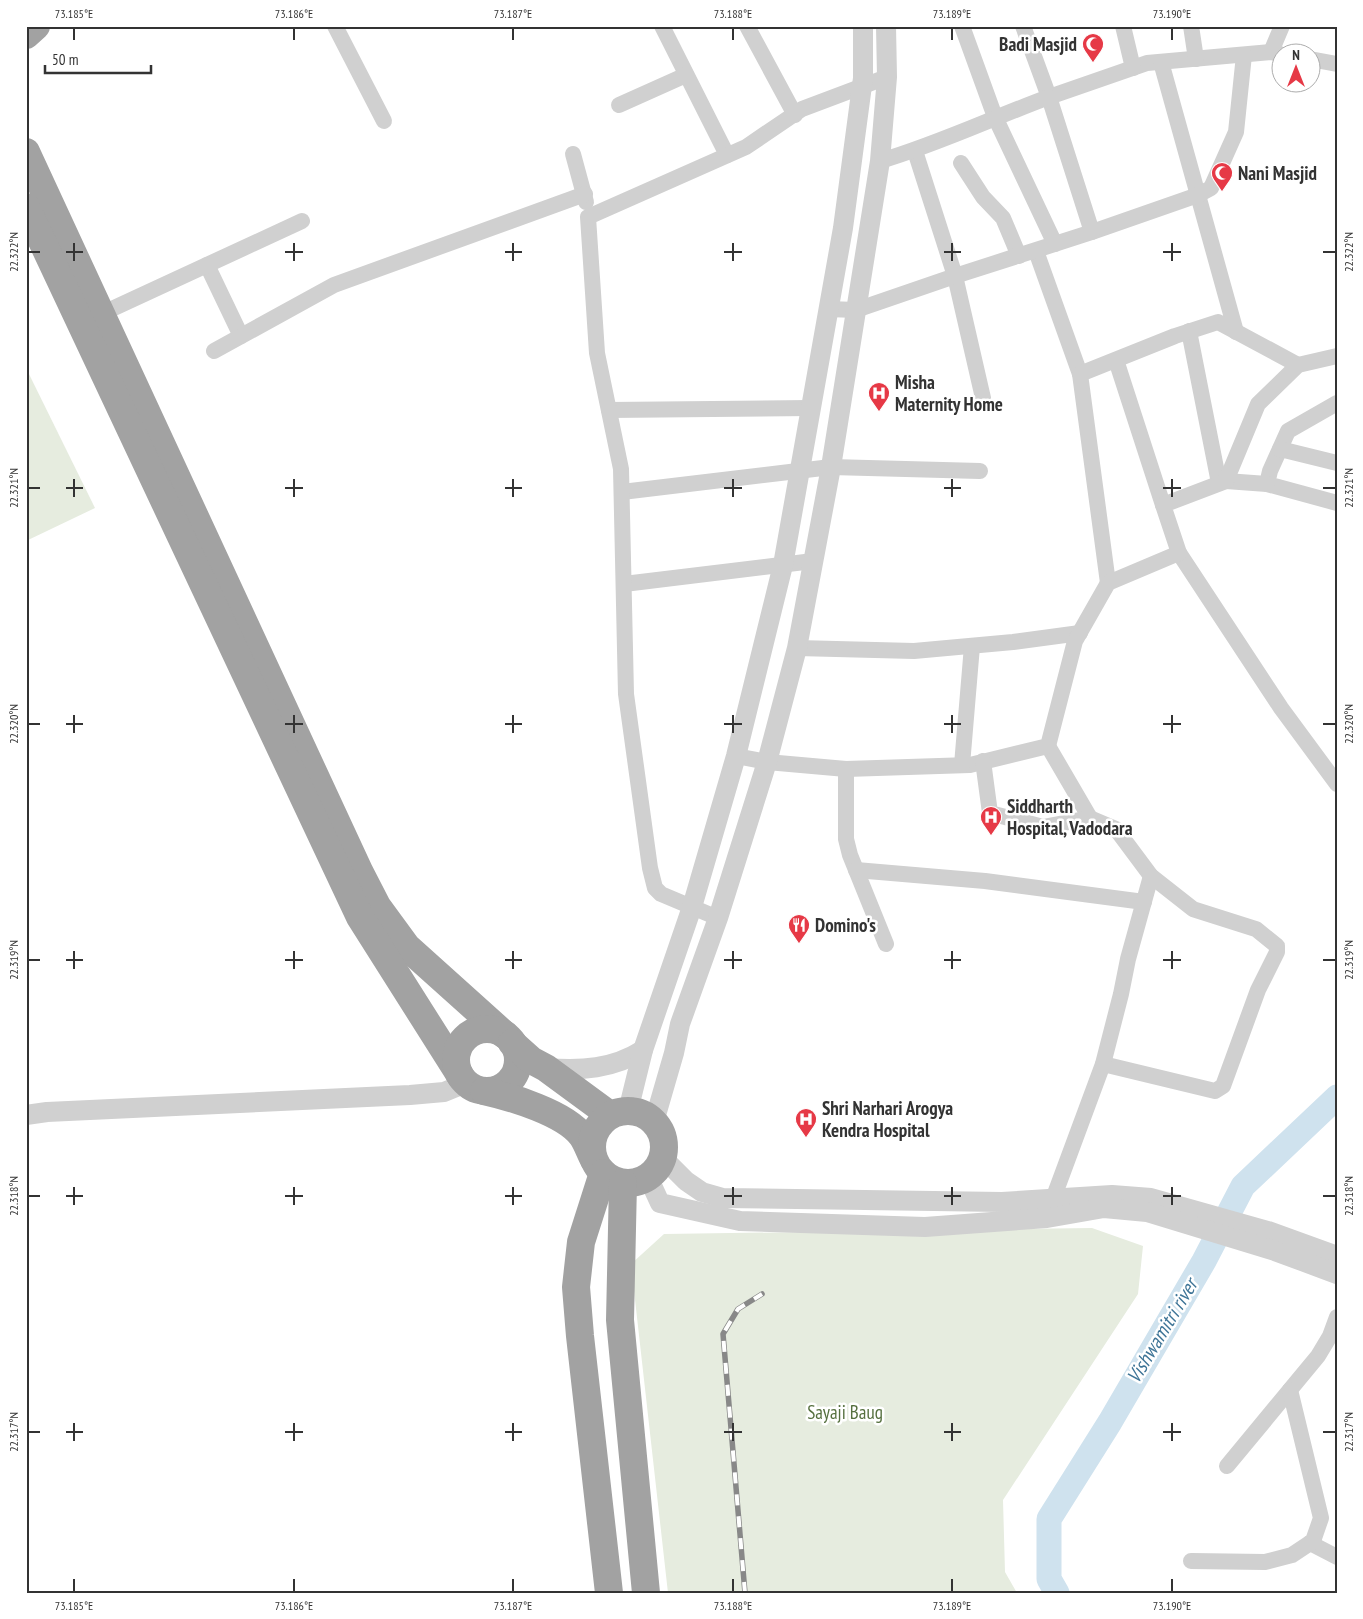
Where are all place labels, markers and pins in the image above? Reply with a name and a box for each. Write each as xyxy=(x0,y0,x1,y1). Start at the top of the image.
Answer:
place label: Badi Masjid xyxy=(999,32,1077,56)
mosque icon: Badi Masjid xyxy=(1081,32,1105,63)
mosque icon: Nani Masjid xyxy=(1210,161,1234,192)
place label: Nani Masjid xyxy=(1238,161,1317,185)
place label: Misha Maternity Home xyxy=(895,370,1003,416)
hospital icon: Misha Maternity Home xyxy=(867,381,891,412)
place label: Siddharth Hospital, Vadodara xyxy=(1007,794,1133,840)
hospital icon: Siddharth Hospital, Vadodara xyxy=(979,805,1003,836)
restaurant icon: Domino's xyxy=(787,913,811,944)
place label: Domino's xyxy=(815,913,876,937)
place label: Shri Narhari Arogya Kendra Hospital xyxy=(822,1096,953,1142)
hospital icon: Shri Narhari Arogya Kendra Hospital xyxy=(794,1107,818,1138)

